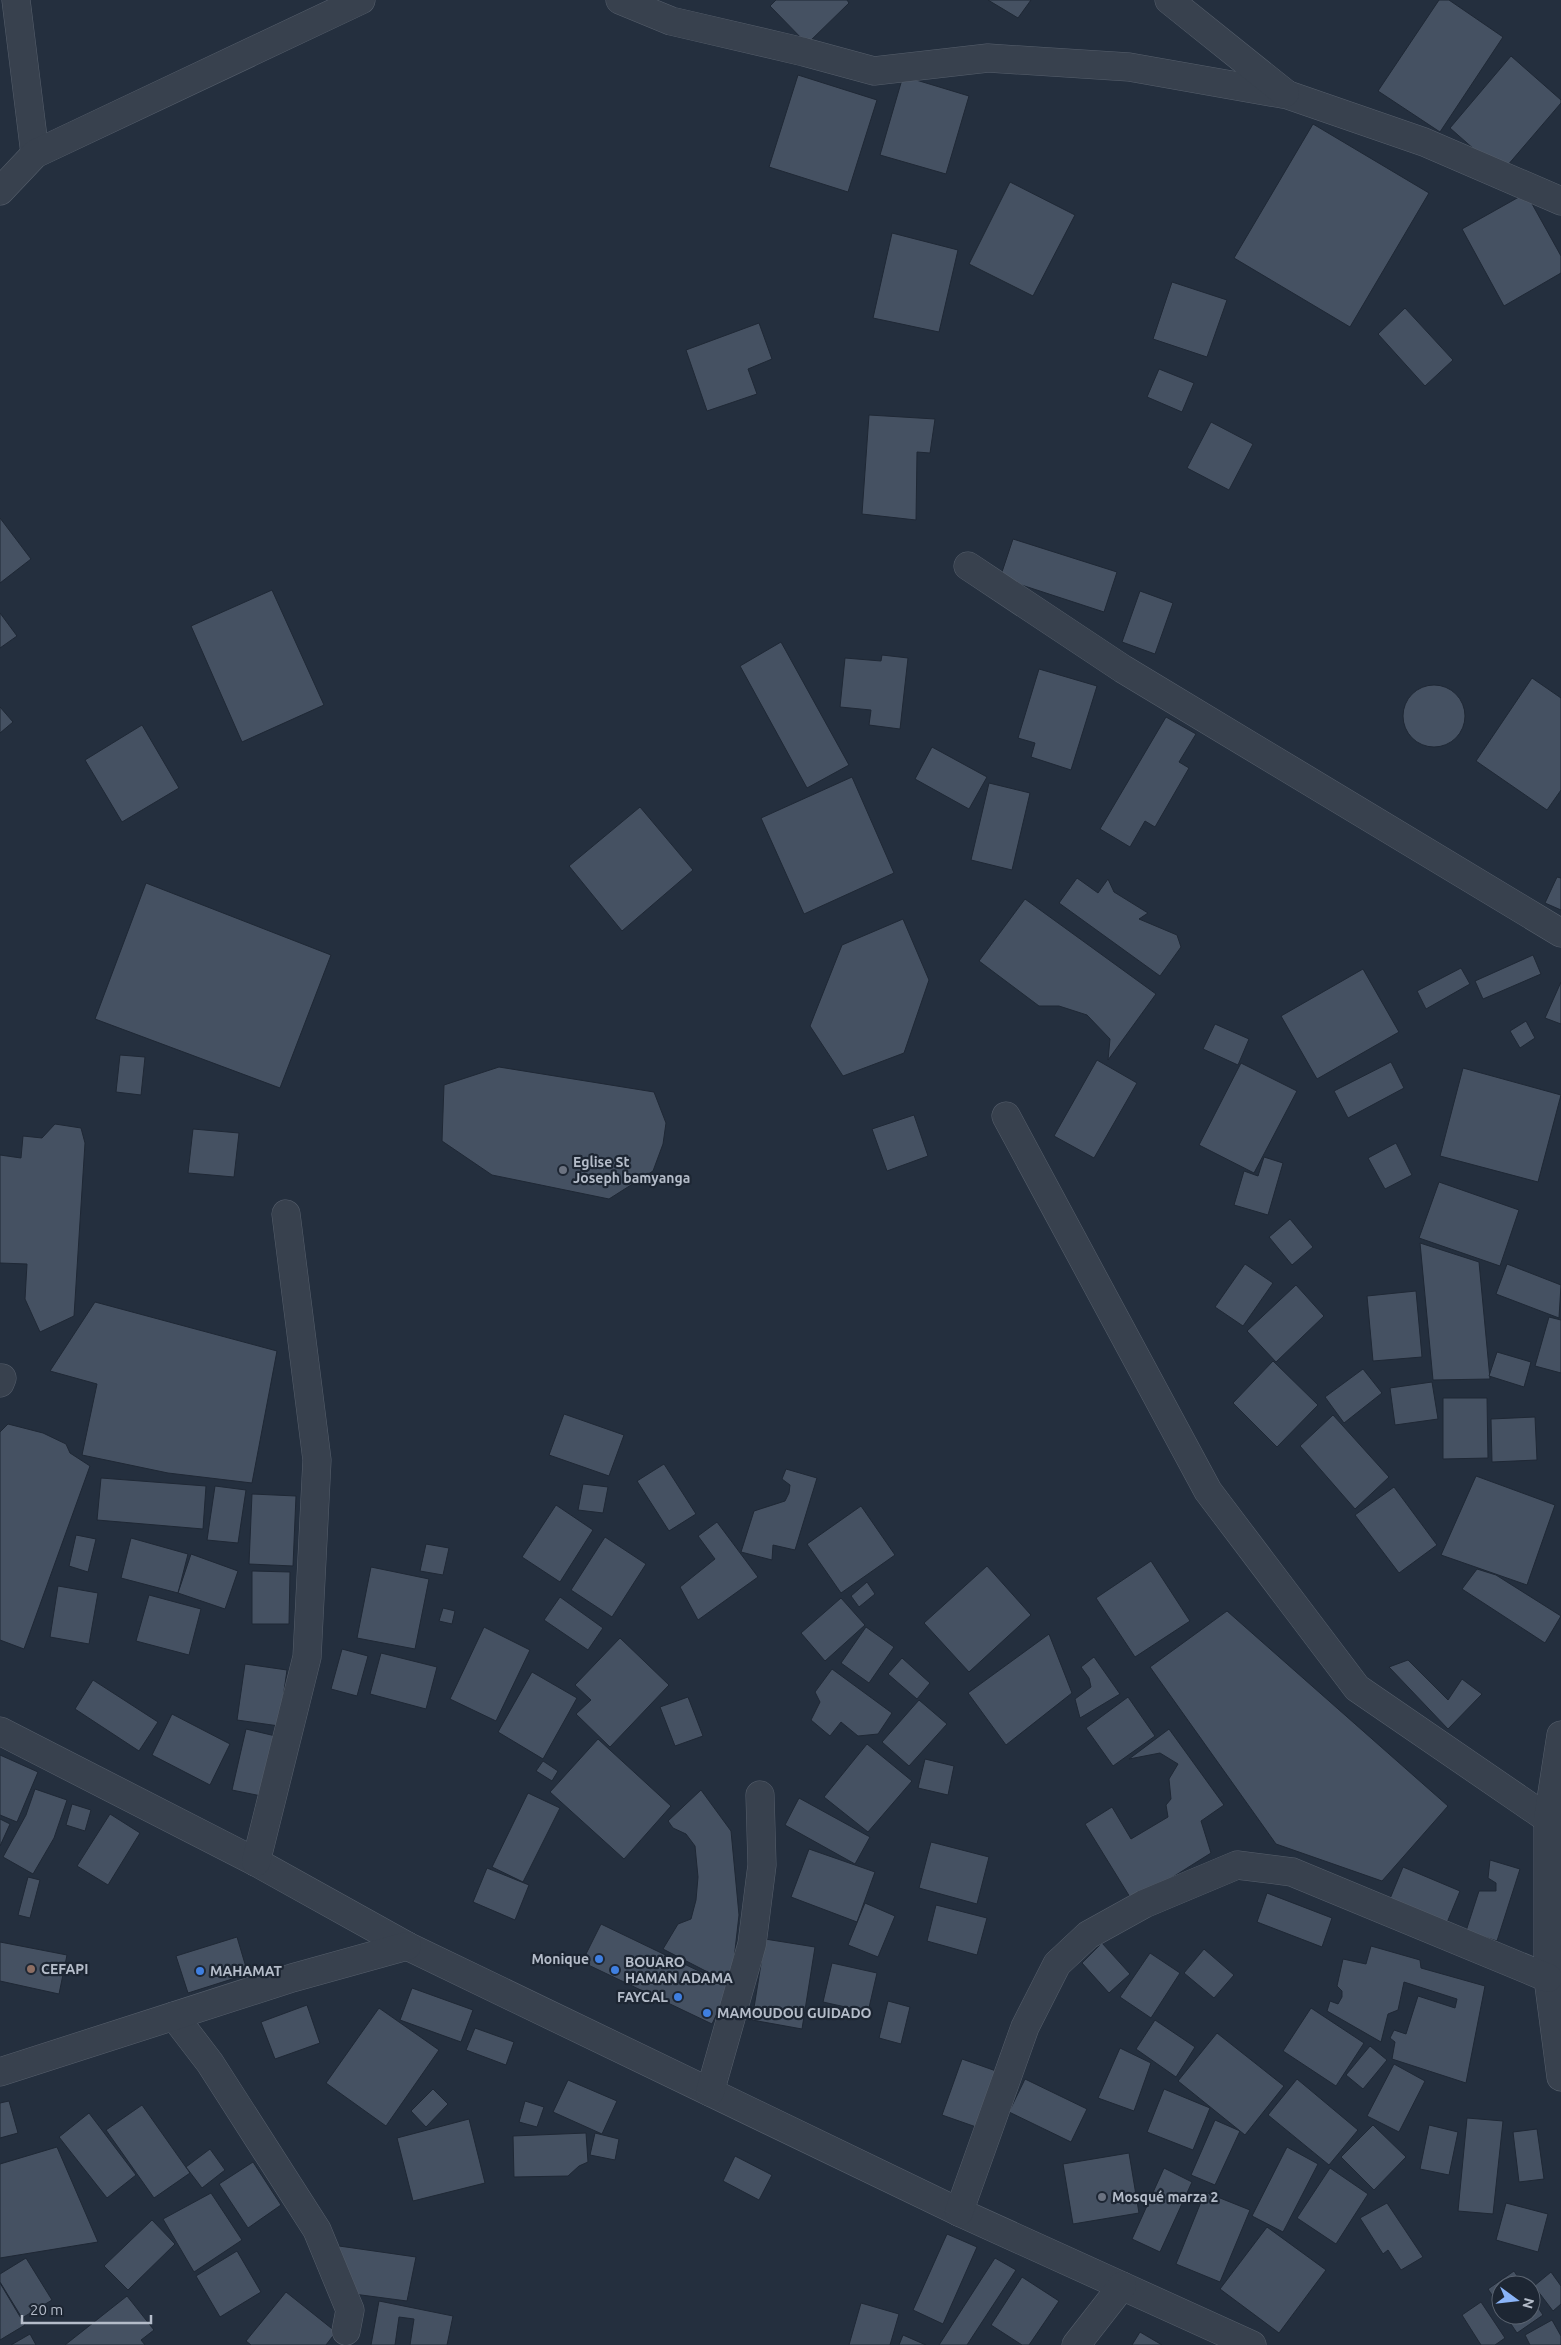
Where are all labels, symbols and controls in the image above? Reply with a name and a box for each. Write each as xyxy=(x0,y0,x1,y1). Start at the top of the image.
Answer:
place label: Eglise St Joseph bamyanga xyxy=(573,1154,690,1186)
marker: Eglise St Joseph bamyanga xyxy=(557,1164,569,1176)
place label: Monique xyxy=(531,1951,589,1967)
marker: Monique xyxy=(593,1953,605,1965)
place label: BOUARO HAMAN ADAMA xyxy=(625,1954,733,1986)
place label: CEFAPI xyxy=(41,1961,88,1977)
marker: CEFAPI xyxy=(25,1963,37,1975)
place label: MAHAMAT xyxy=(210,1963,283,1979)
marker: BOUARO HAMAN ADAMA xyxy=(609,1964,621,1976)
marker: MAHAMAT xyxy=(194,1965,206,1977)
place label: FAYCAL xyxy=(617,1989,668,2005)
marker: FAYCAL xyxy=(672,1991,684,2003)
place label: MAMOUDOU GUIDADO xyxy=(717,2005,872,2021)
marker: MAMOUDOU GUIDADO xyxy=(701,2007,713,2019)
place label: Mosqué marza 2 xyxy=(1112,2189,1219,2205)
marker: Mosqué marza 2 xyxy=(1096,2191,1108,2203)
north arrow xyxy=(1491,2275,1541,2325)
scale bar xyxy=(22,2292,151,2324)
text: N xyxy=(1519,2296,1538,2310)
text: 20 m xyxy=(30,2301,63,2318)

